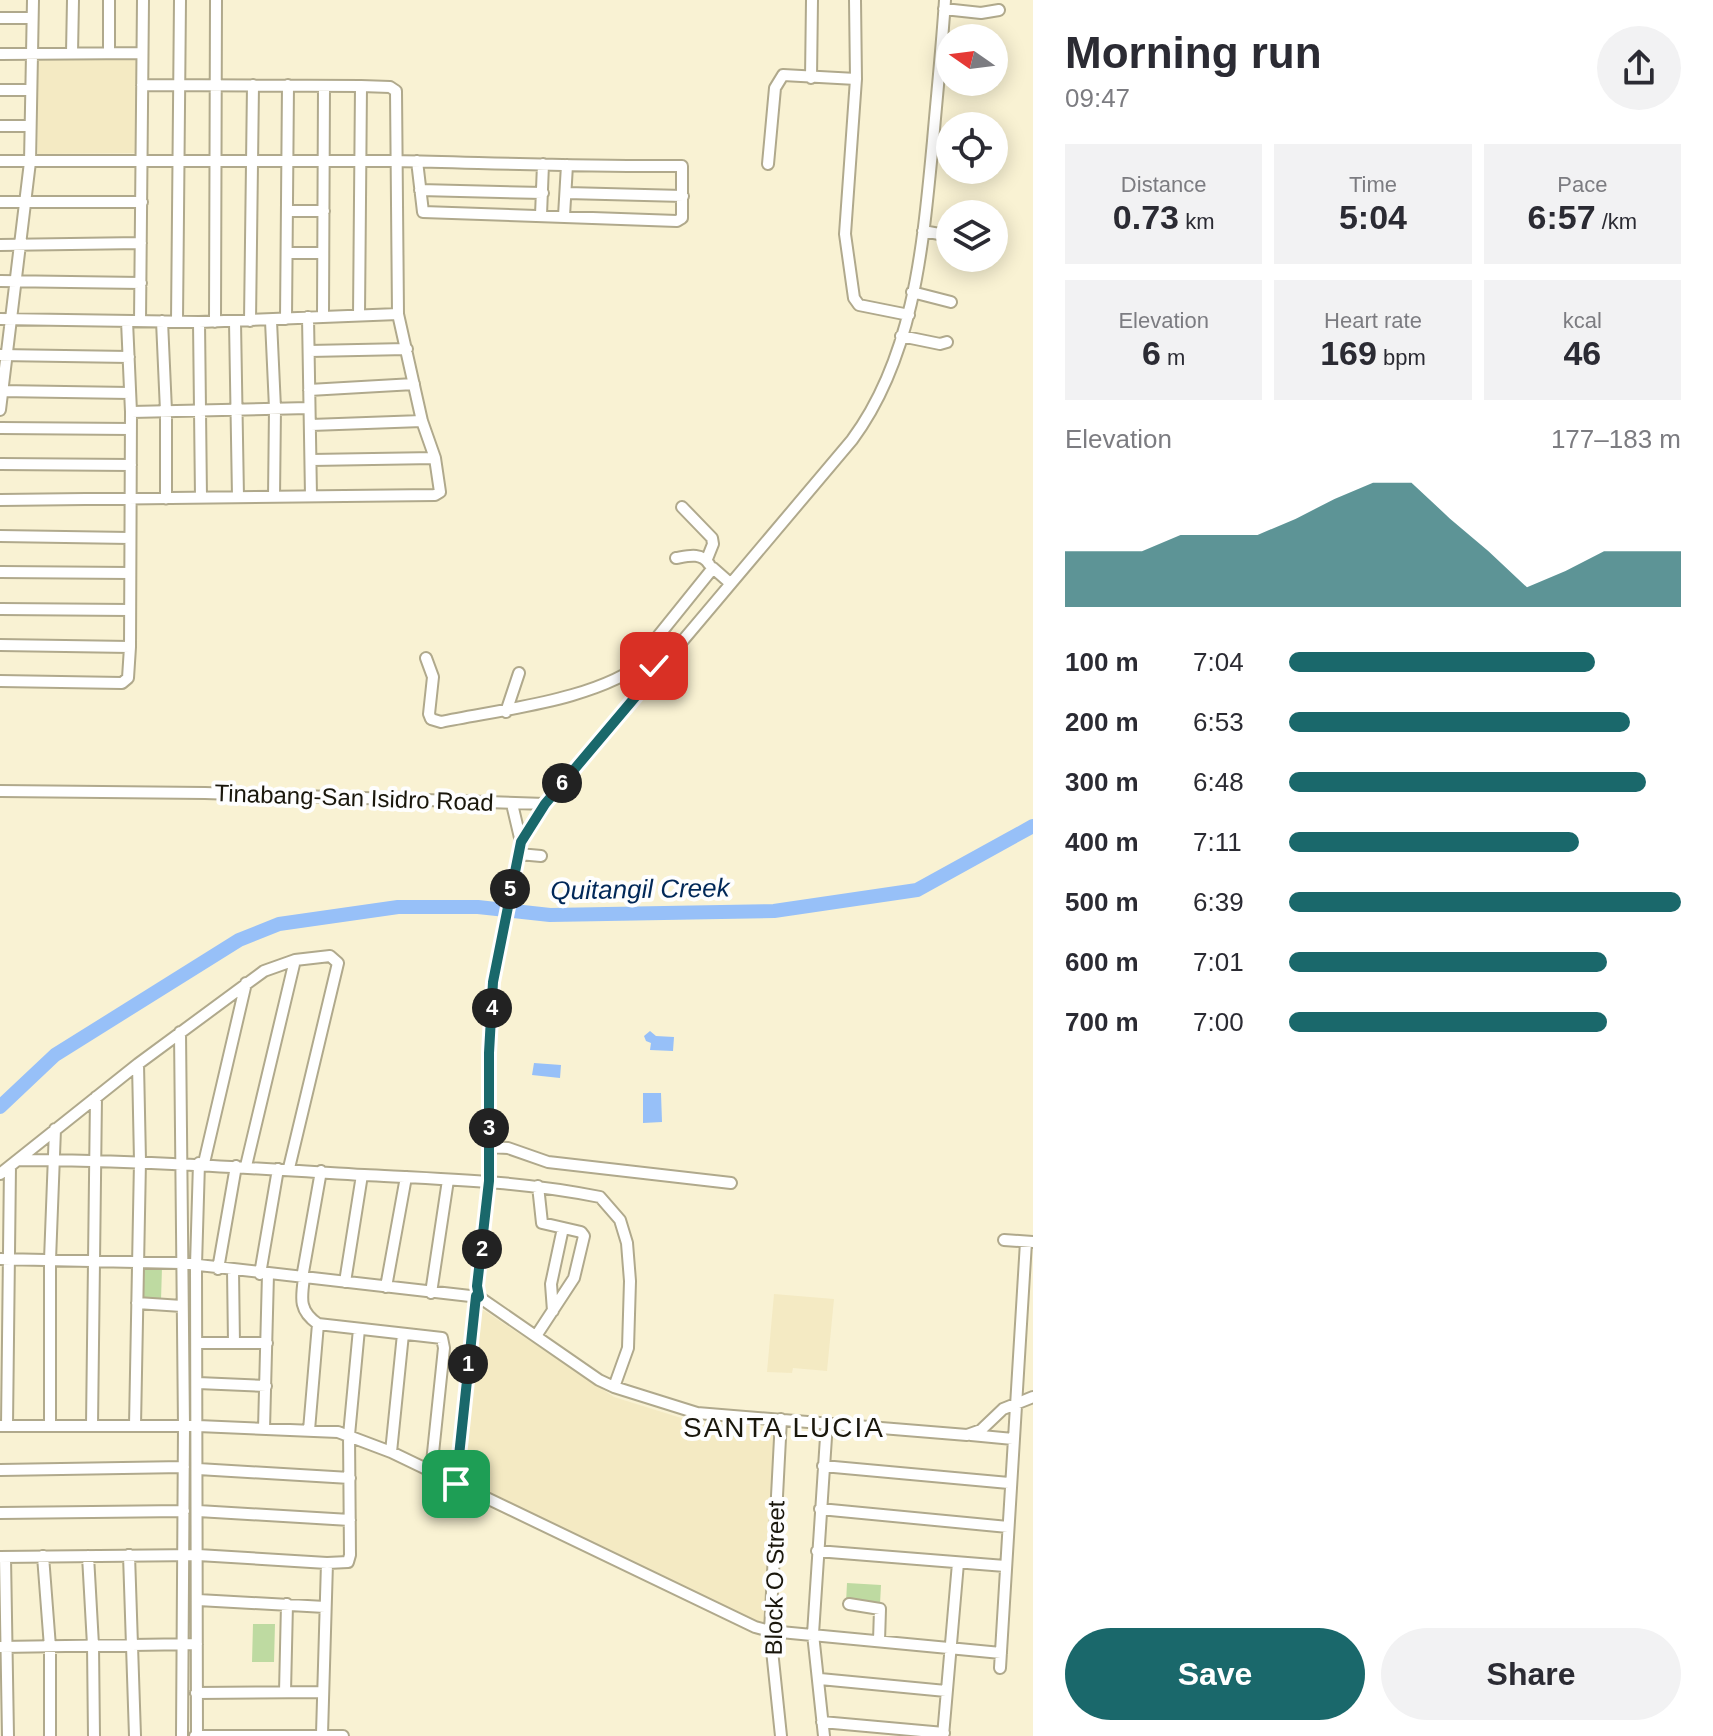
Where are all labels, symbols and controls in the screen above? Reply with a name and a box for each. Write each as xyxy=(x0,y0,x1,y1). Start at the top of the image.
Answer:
north arrow xyxy=(936,24,1008,96)
map controls xyxy=(936,24,1008,272)
button: share xyxy=(1597,26,1681,110)
text: Morning run xyxy=(1065,28,1322,77)
text: 09:47 xyxy=(1065,83,1130,113)
button: locate xyxy=(936,112,1008,184)
text: Distance xyxy=(1121,172,1206,197)
text: Time xyxy=(1349,172,1397,197)
text: Pace xyxy=(1557,172,1607,197)
text: 0.73 xyxy=(1113,198,1179,236)
text: 5:04 xyxy=(1339,198,1407,236)
text: 6:57 xyxy=(1528,198,1596,236)
button: layers xyxy=(936,200,1008,272)
text: km xyxy=(1179,209,1214,234)
text: /km xyxy=(1596,209,1637,234)
text: Elevation xyxy=(1118,308,1209,333)
text: Heart rate xyxy=(1324,308,1422,333)
text: kcal xyxy=(1563,308,1602,333)
text: 6 xyxy=(1142,334,1161,372)
text: 169 xyxy=(1320,334,1377,372)
text: 46 xyxy=(1563,334,1601,372)
text: m xyxy=(1161,345,1185,370)
text: bpm xyxy=(1377,345,1426,370)
text: Elevation xyxy=(1065,424,1172,454)
text: 177–183 m xyxy=(1551,424,1681,454)
pin xyxy=(620,632,688,700)
icon: check xyxy=(632,644,676,688)
text: 100 m xyxy=(1065,647,1139,677)
text: 7:04 xyxy=(1193,647,1244,677)
text: 200 m xyxy=(1065,707,1139,737)
text: 6:53 xyxy=(1193,707,1244,737)
pin: 6 xyxy=(542,763,582,803)
text: 300 m xyxy=(1065,767,1139,797)
text: 6:48 xyxy=(1193,767,1244,797)
text: 6 xyxy=(556,770,568,795)
street label: Tinabang-San Isidro Road xyxy=(214,779,494,816)
text: 400 m xyxy=(1065,827,1139,857)
text: 7:11 xyxy=(1193,827,1242,857)
pin: 5 xyxy=(490,869,530,909)
water label: Quitangil Creek xyxy=(550,872,732,906)
text: 5 xyxy=(504,876,516,901)
text: 500 m xyxy=(1065,887,1139,917)
text: 6:39 xyxy=(1193,887,1244,917)
text: 600 m xyxy=(1065,947,1139,977)
text: 7:01 xyxy=(1193,947,1244,977)
pin: 4 xyxy=(472,988,512,1028)
text: 4 xyxy=(486,995,498,1020)
text: 700 m xyxy=(1065,1007,1139,1037)
text: 7:00 xyxy=(1193,1007,1244,1037)
pin: 3 xyxy=(469,1108,509,1148)
text: 3 xyxy=(483,1115,495,1140)
pin: 2 xyxy=(462,1229,502,1269)
text: 2 xyxy=(476,1236,488,1261)
pin: 1 xyxy=(448,1344,488,1384)
text: 1 xyxy=(462,1351,474,1376)
district label: SANTA LUCIA xyxy=(683,1412,885,1443)
pin xyxy=(422,1450,490,1518)
icon: arrive xyxy=(434,1462,478,1506)
street label: Block O Street xyxy=(760,1500,789,1656)
button: Save xyxy=(1065,1628,1365,1720)
button: Share xyxy=(1381,1628,1681,1720)

